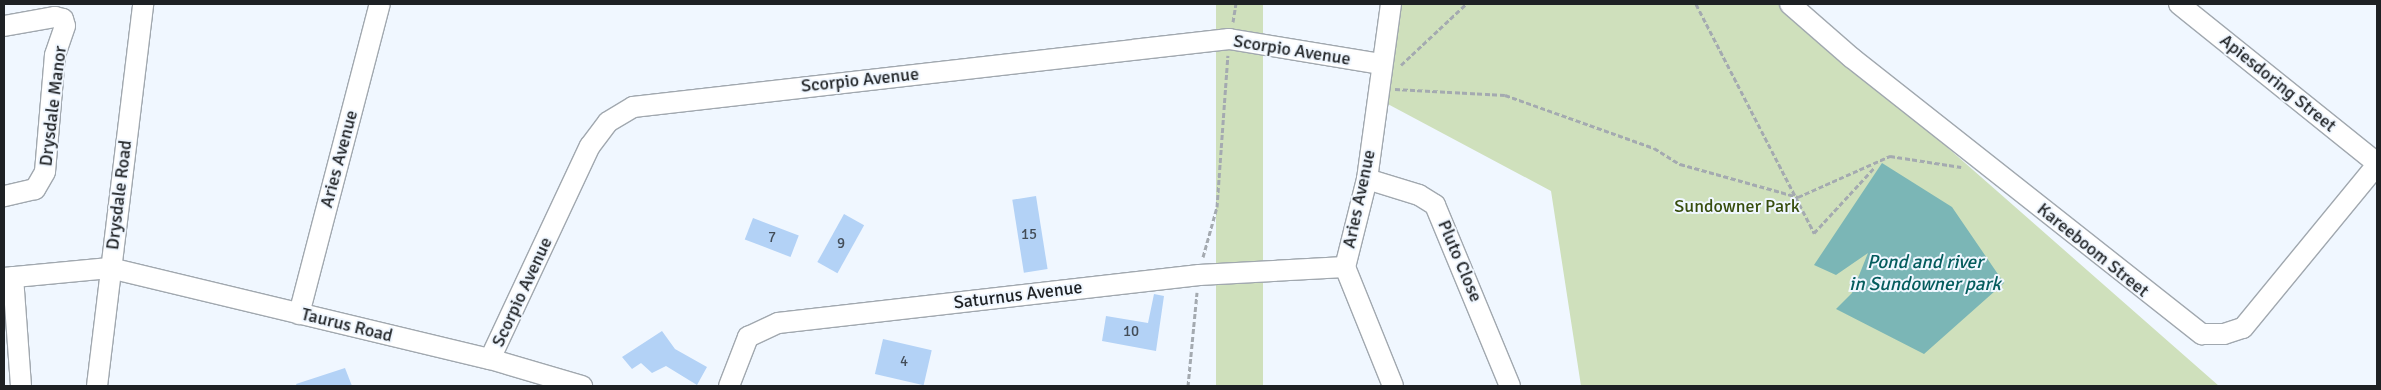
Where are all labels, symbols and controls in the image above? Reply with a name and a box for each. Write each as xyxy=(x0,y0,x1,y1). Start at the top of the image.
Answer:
street label: Scorpio Avenue xyxy=(1232,30,1352,70)
street label: Apiesdoring Street xyxy=(2216,30,2340,136)
street label: Drysdale Manor xyxy=(35,45,71,167)
street label: Scorpio Avenue xyxy=(800,63,920,97)
street label: Aries Avenue xyxy=(316,108,362,210)
street label: Drysdale Road xyxy=(102,139,136,251)
street label: Aries Avenue xyxy=(1338,148,1380,250)
park label: Sundowner Park xyxy=(1674,195,1800,217)
street label: Kareeboom Street xyxy=(2033,198,2153,302)
street label: Pluto Close xyxy=(1433,217,1487,305)
house number: 15 xyxy=(1021,226,1037,244)
house number: 7 xyxy=(768,229,776,247)
street label: Scorpio Avenue xyxy=(487,234,557,350)
house number: 9 xyxy=(837,235,845,253)
water label: Pond and river in Sundowner park xyxy=(1849,252,2001,296)
street label: Saturnus Avenue xyxy=(952,276,1084,314)
street label: Taurus Road xyxy=(299,303,395,347)
house number: 10 xyxy=(1123,323,1139,341)
house number: 4 xyxy=(900,353,908,371)

